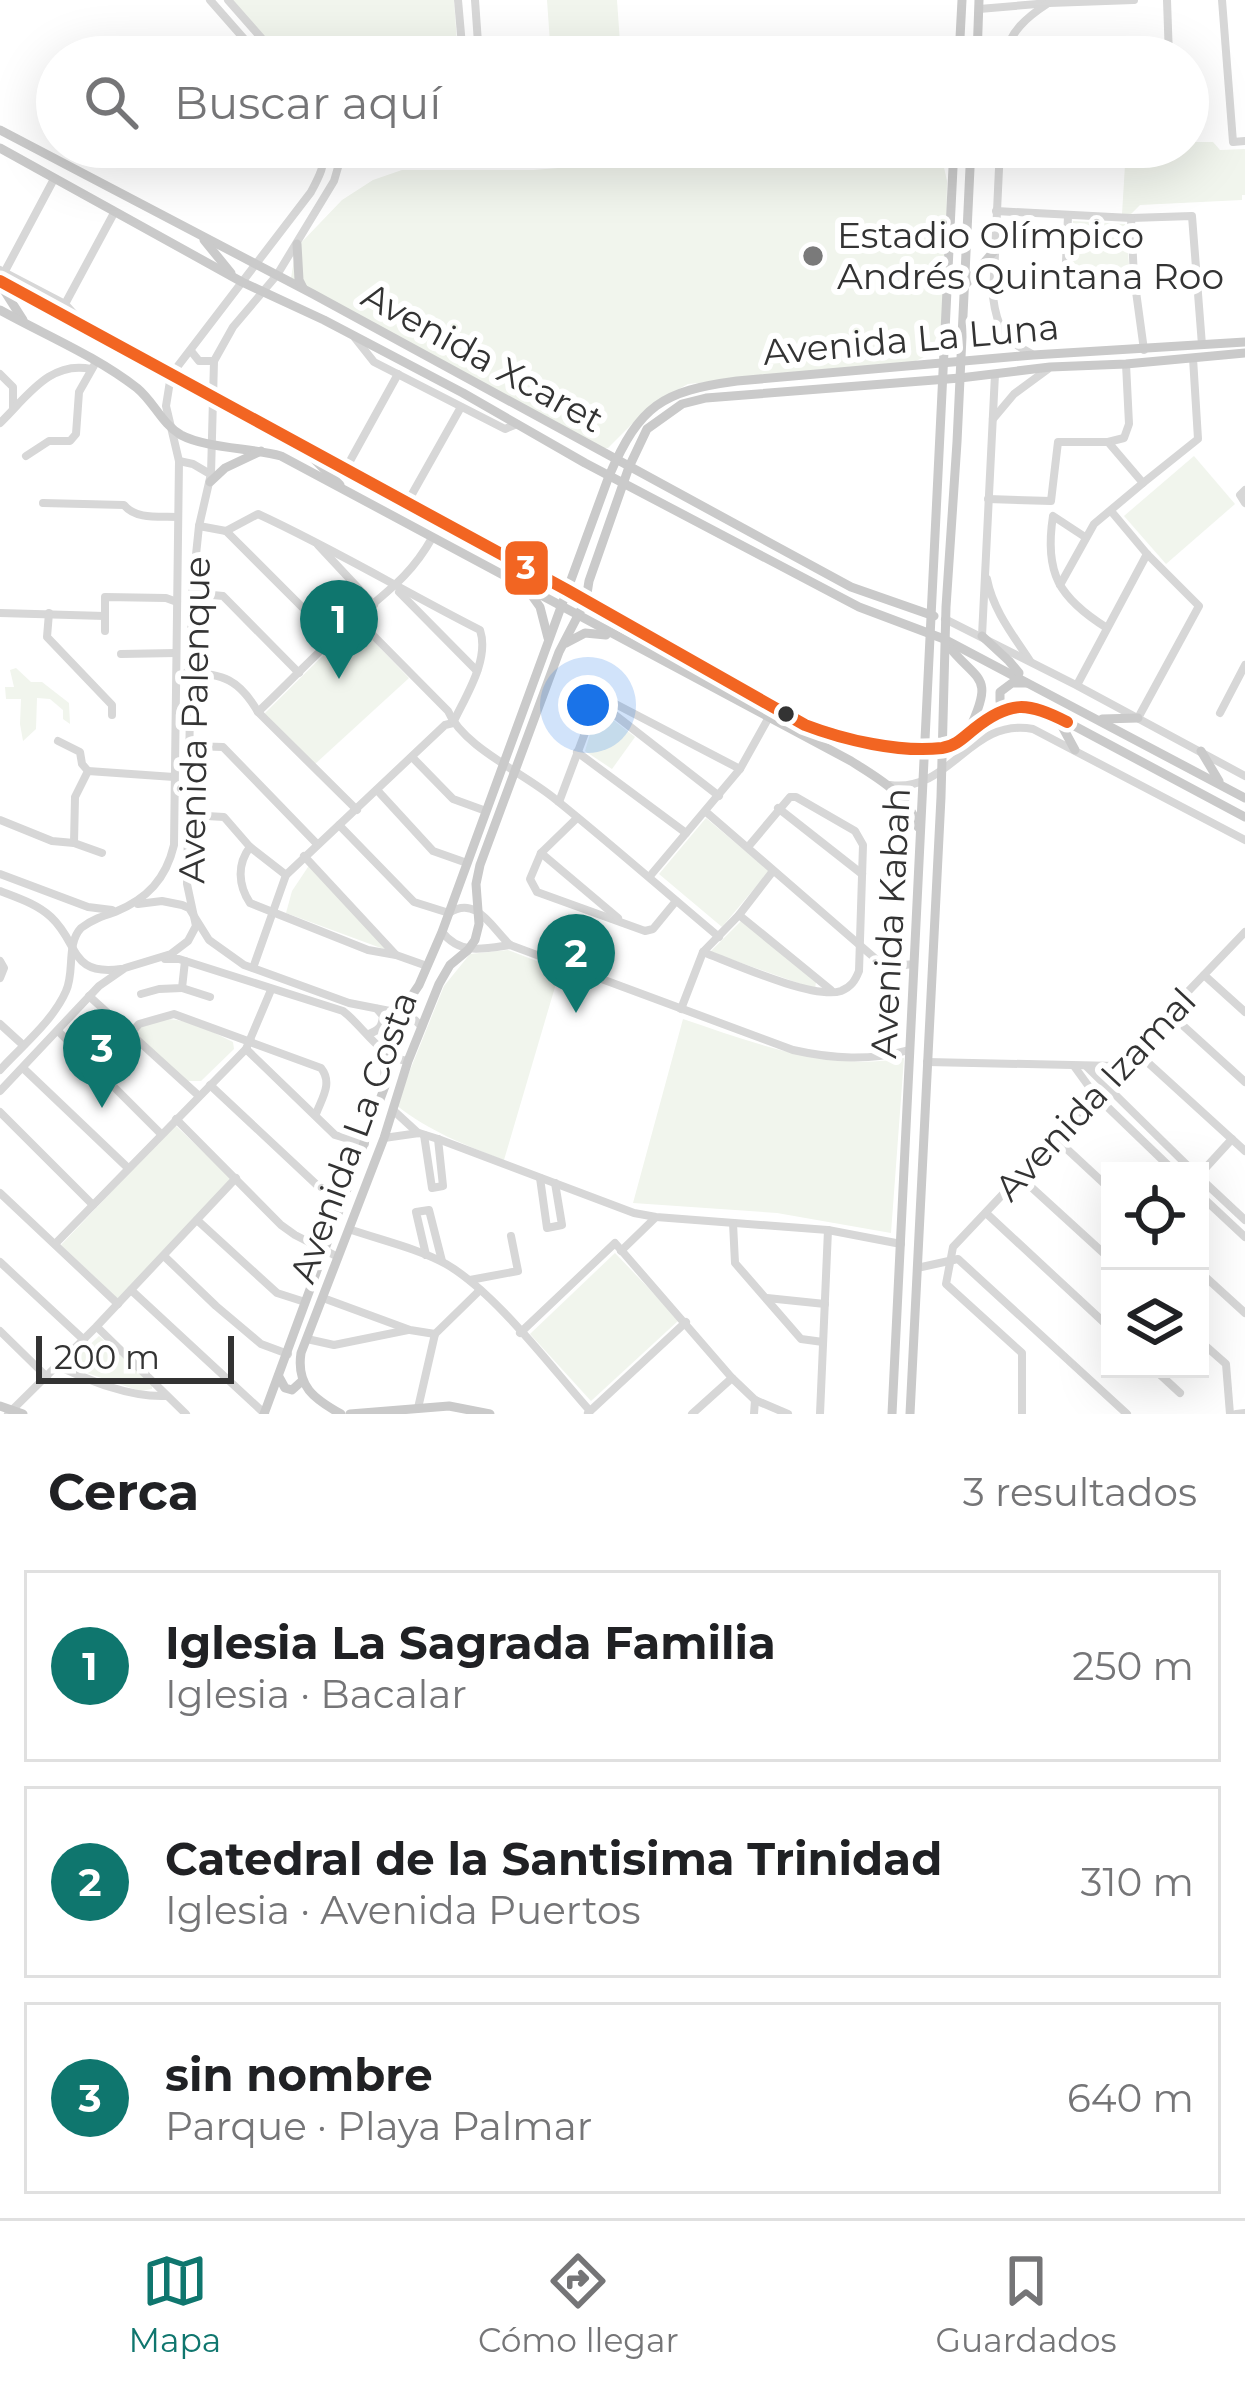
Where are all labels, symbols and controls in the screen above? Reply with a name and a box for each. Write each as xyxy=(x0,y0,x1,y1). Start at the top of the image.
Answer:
search box xyxy=(36,36,1209,168)
icon: search xyxy=(78,69,144,135)
text: Buscar aquí xyxy=(174,75,441,130)
place label: Estadio Olímpico Andrés Quintana Roo xyxy=(837,213,1224,298)
marker: Estadio Olímpico Andrés Quintana Roo xyxy=(800,243,826,269)
street label: Avenida Xcaret xyxy=(355,273,611,441)
street label: Avenida La Luna xyxy=(761,304,1061,374)
line badge: 3 xyxy=(503,539,550,597)
text: 3 xyxy=(515,547,536,587)
street label: Avenida Palenque xyxy=(169,556,219,884)
pin: 1 xyxy=(300,580,378,679)
your location xyxy=(558,675,618,735)
unlabelled marker xyxy=(775,703,797,725)
street label: Avenida Kabah xyxy=(861,787,919,1059)
pin: 2 xyxy=(537,914,615,1013)
street label: Avenida Izamal xyxy=(985,979,1205,1209)
street label: Avenida La Costa xyxy=(280,985,426,1289)
pin: 3 xyxy=(63,1009,141,1108)
map controls xyxy=(1101,1162,1209,1378)
button: locate xyxy=(1101,1162,1209,1270)
button: layers xyxy=(1101,1270,1209,1378)
scale bar xyxy=(36,1330,234,1383)
text: 200 m xyxy=(54,1337,160,1377)
text: Cerca xyxy=(48,1461,199,1523)
text: 3 resultados xyxy=(963,1468,1197,1516)
text: Iglesia La Sagrada Familia xyxy=(165,1615,776,1670)
text: 1 xyxy=(82,1642,98,1690)
text: 250 m xyxy=(1072,1642,1194,1690)
text: Iglesia · Bacalar xyxy=(165,1670,467,1718)
text: Catedral de la Santisima Trinidad xyxy=(165,1831,942,1886)
text: 2 xyxy=(78,1858,102,1906)
text: 310 m xyxy=(1081,1858,1194,1906)
text: Iglesia · Avenida Puertos xyxy=(165,1886,641,1934)
text: sin nombre xyxy=(165,2047,433,2102)
text: 3 xyxy=(78,2074,102,2122)
text: 640 m xyxy=(1067,2074,1194,2122)
text: Parque · Playa Palmar xyxy=(165,2102,592,2150)
tab: Mapa xyxy=(128,2248,221,2360)
tab: Cómo llegar xyxy=(478,2248,679,2360)
tab: Guardados xyxy=(936,2248,1117,2360)

